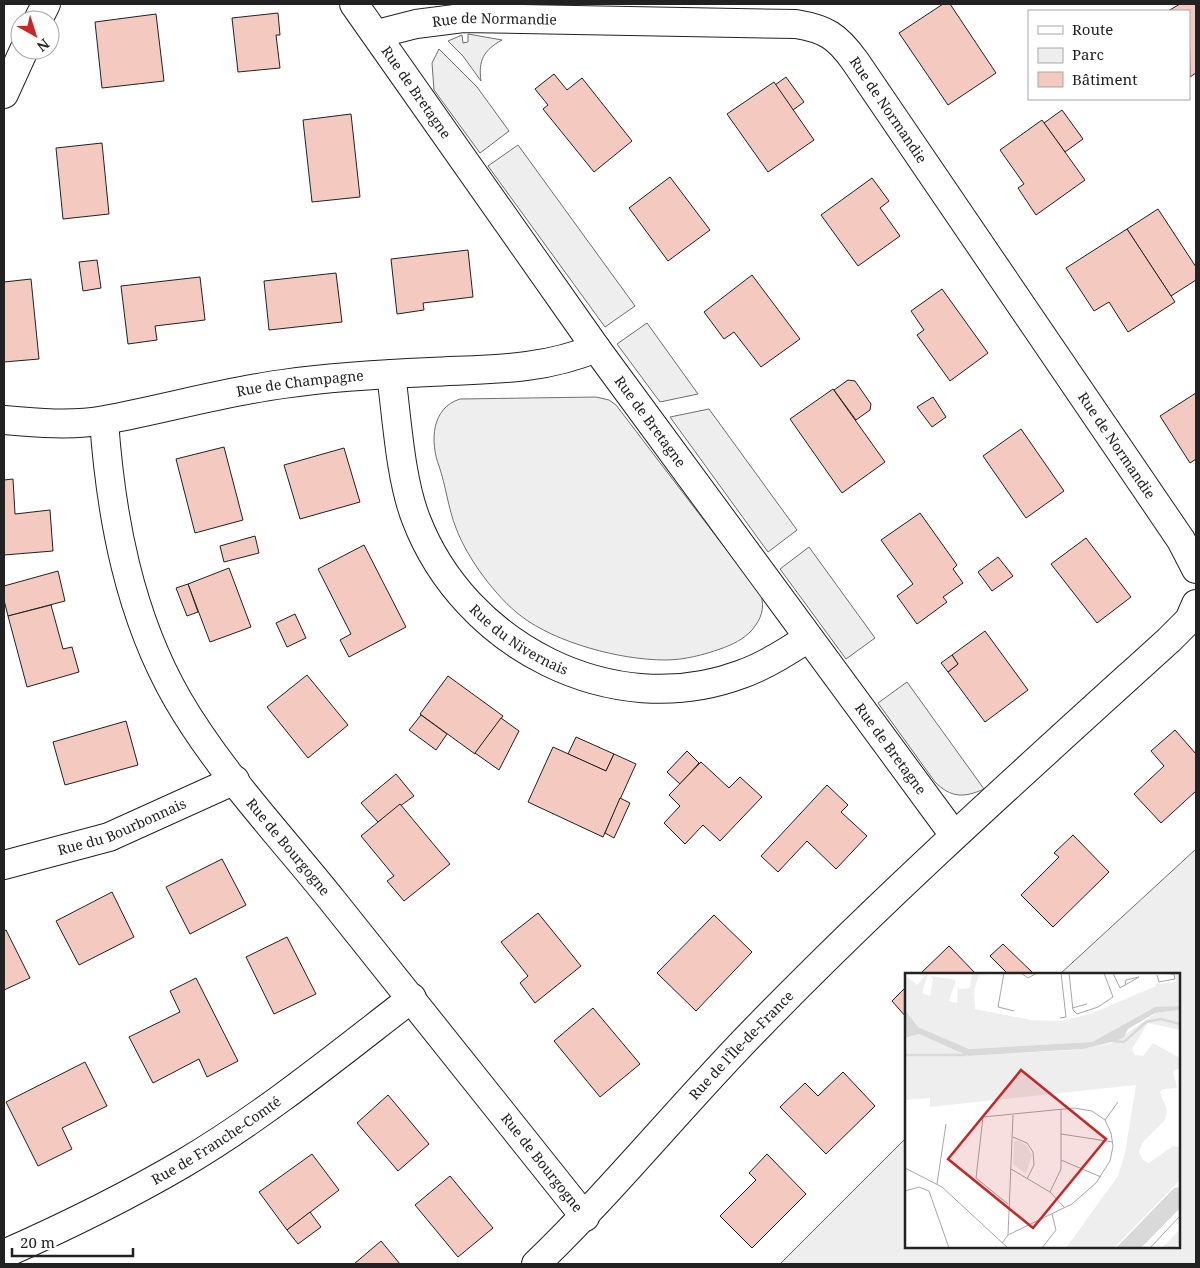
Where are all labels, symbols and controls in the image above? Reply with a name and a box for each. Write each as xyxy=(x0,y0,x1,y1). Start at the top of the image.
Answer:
street label: Rue de Normandie xyxy=(431,8,557,31)
north arrow xyxy=(10,10,60,60)
legend xyxy=(1028,10,1190,100)
text: Route xyxy=(1072,19,1113,39)
text: N xyxy=(33,35,54,56)
street label: Rue de Bretagne xyxy=(377,42,456,142)
text: Parc xyxy=(1072,44,1104,64)
street label: Rue de Normandie xyxy=(846,52,932,167)
text: Bâtiment xyxy=(1072,69,1138,89)
street label: Rue de Champagne xyxy=(235,366,364,401)
street label: Rue de Bretagne xyxy=(611,372,691,471)
street label: Rue de Normandie xyxy=(1074,388,1160,502)
street label: Rue du Nivernais xyxy=(466,600,571,679)
street label: Rue de Bretagne xyxy=(851,699,931,798)
street label: Rue du Bourbonnais xyxy=(55,793,189,859)
street label: Rue de Bourgogne xyxy=(242,794,335,899)
inset map xyxy=(905,973,1180,1248)
street label: Rue de l'Île-de-France xyxy=(684,986,797,1104)
street label: Rue de Franche-Comté xyxy=(148,1092,285,1189)
street label: Rue de Bourgogne xyxy=(497,1109,587,1216)
scale bar xyxy=(12,1226,134,1258)
text: 20 m xyxy=(20,1232,55,1252)

